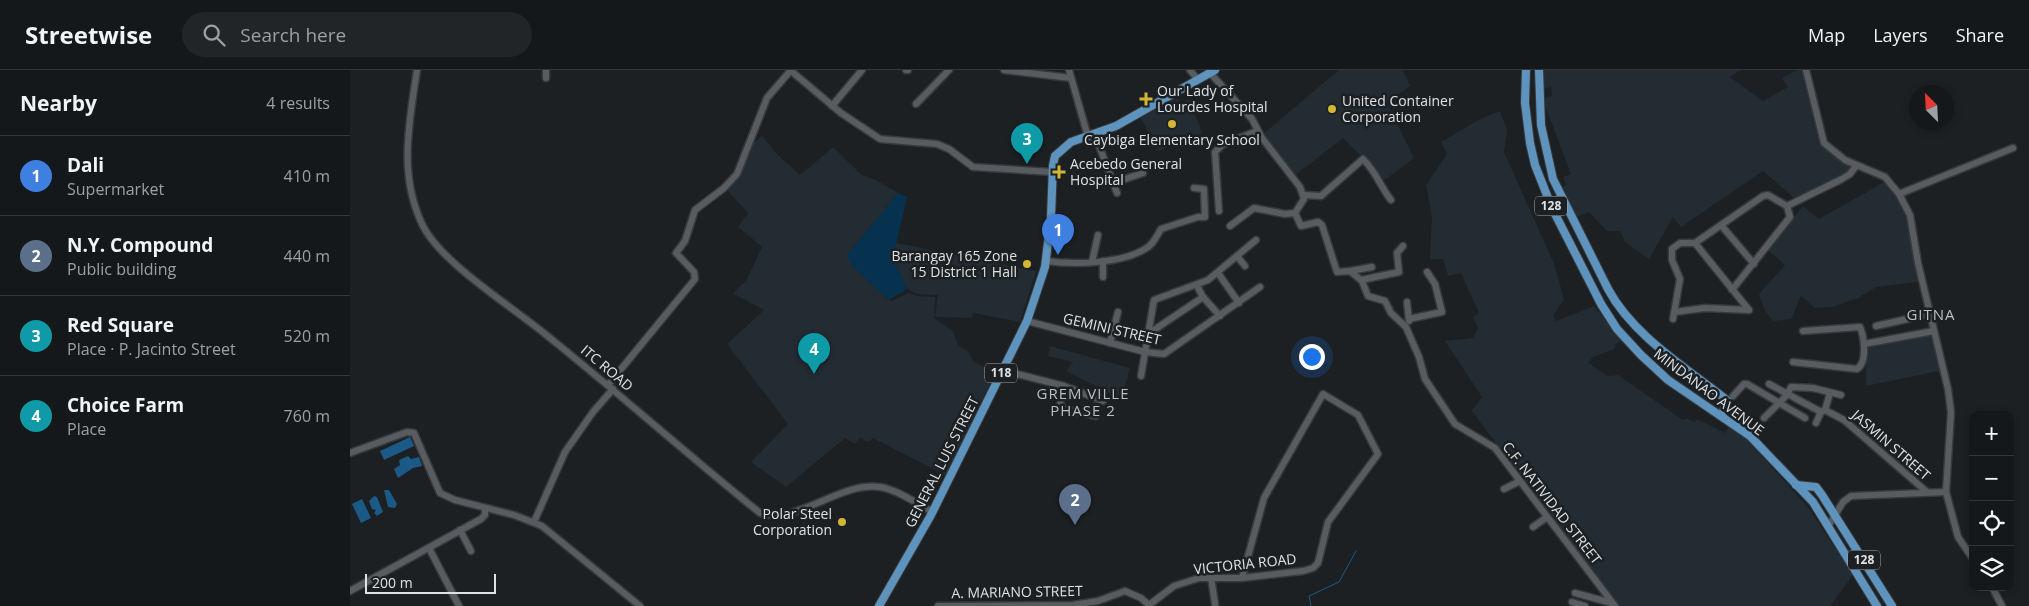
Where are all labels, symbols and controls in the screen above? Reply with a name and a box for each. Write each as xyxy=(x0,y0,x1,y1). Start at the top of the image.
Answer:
search box xyxy=(182,12,532,57)
text: Streetwise xyxy=(25,18,152,51)
icon: search xyxy=(200,21,228,49)
text: Search here xyxy=(240,22,346,48)
text: Map xyxy=(1808,23,1845,47)
text: Layers xyxy=(1873,23,1928,47)
text: Share xyxy=(1956,23,2004,47)
place label: Our Lady of Lourdes Hospital xyxy=(1157,81,1268,116)
north arrow xyxy=(1909,85,1954,130)
text: Nearby xyxy=(20,89,97,117)
place label: United Container Corporation xyxy=(1342,91,1454,126)
text: 4 results xyxy=(266,92,330,114)
marker: Our Lady of Lourdes Hospital xyxy=(1139,92,1153,106)
marker: United Container Corporation xyxy=(1326,103,1338,115)
marker: Caybiga Elementary School xyxy=(1166,118,1178,130)
pin: 3 xyxy=(1011,123,1043,164)
place label: Caybiga Elementary School xyxy=(1084,130,1260,149)
text: Dali xyxy=(67,152,104,178)
place label: Acebedo General Hospital xyxy=(1070,154,1182,189)
text: 1 xyxy=(31,165,41,187)
text: 410 m xyxy=(284,165,330,187)
marker: Acebedo General Hospital xyxy=(1052,165,1066,179)
text: Supermarket xyxy=(67,178,164,200)
road number: 128 xyxy=(1535,196,1567,216)
pin: 1 xyxy=(1042,214,1074,255)
text: N.Y. Compound xyxy=(67,232,213,258)
text: 2 xyxy=(31,245,41,267)
text: 440 m xyxy=(284,245,330,267)
place label: Barangay 165 Zone 15 District 1 Hall xyxy=(892,246,1017,281)
text: Public building xyxy=(67,258,176,280)
marker: Barangay 165 Zone 15 District 1 Hall xyxy=(1021,258,1033,270)
district label: GITNA xyxy=(1906,304,1956,324)
street label: GEMINI STREET xyxy=(1061,308,1163,349)
text: Red Square xyxy=(67,312,174,338)
text: 3 xyxy=(31,325,41,347)
text: 520 m xyxy=(284,325,330,347)
pin: 4 xyxy=(798,333,830,374)
text: Place · P. Jacinto Street xyxy=(67,338,236,360)
street label: ITC ROAD xyxy=(577,340,637,395)
your location xyxy=(1299,344,1325,370)
street label: MINDANAO AVENUE xyxy=(1650,344,1768,439)
road number: 118 xyxy=(985,364,1017,382)
district label: GREM VILLE PHASE 2 xyxy=(1036,383,1130,420)
text: Choice Farm xyxy=(67,392,184,418)
street label: GENERAL LUIS STREET xyxy=(900,393,983,531)
street label: JASMIN STREET xyxy=(1846,404,1935,484)
text: 4 xyxy=(31,405,41,427)
text: 760 m xyxy=(284,405,330,427)
map controls xyxy=(1969,411,2014,591)
button: + xyxy=(1969,411,2014,456)
text: Place xyxy=(67,418,106,440)
street label: C.F. NATIVIDAD STREET xyxy=(1499,438,1606,568)
button: − xyxy=(1969,456,2014,501)
pin: 2 xyxy=(1059,484,1091,525)
button: locate xyxy=(1969,501,2014,546)
place label: Polar Steel Corporation xyxy=(753,504,832,539)
marker: Polar Steel Corporation xyxy=(836,516,848,528)
button: layers xyxy=(1969,546,2014,591)
street label: VICTORIA ROAD xyxy=(1193,549,1297,578)
road number: 128 xyxy=(1848,550,1880,570)
scale bar xyxy=(365,571,496,594)
text: 200 m xyxy=(372,573,413,592)
street label: A. MARIANO STREET xyxy=(951,581,1083,602)

